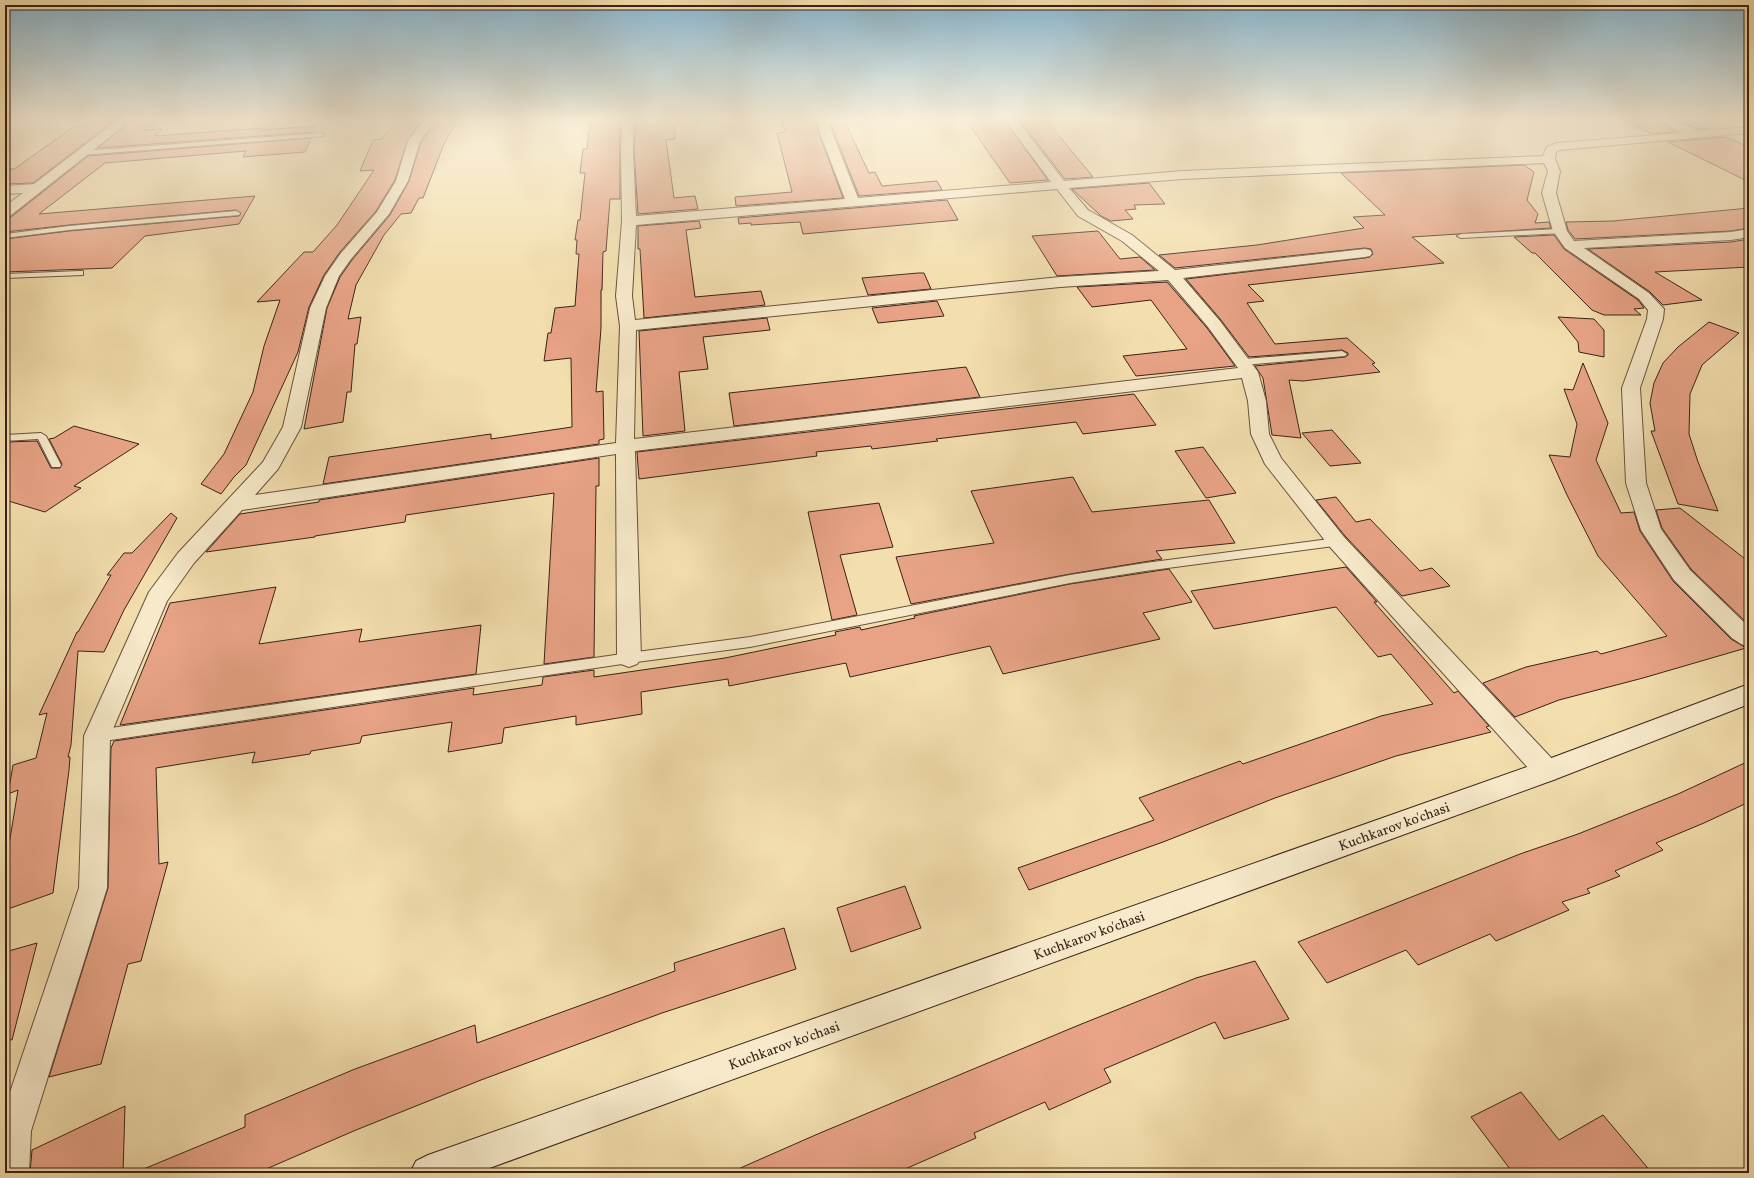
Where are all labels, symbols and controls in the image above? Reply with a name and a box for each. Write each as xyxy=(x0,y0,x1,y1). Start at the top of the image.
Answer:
street label: Kuchkarov ko'chasi xyxy=(1336,798,1453,856)
street label: Kuchkarov ko'chasi xyxy=(1031,907,1148,965)
street label: Kuchkarov ko'chasi xyxy=(726,1017,843,1075)

